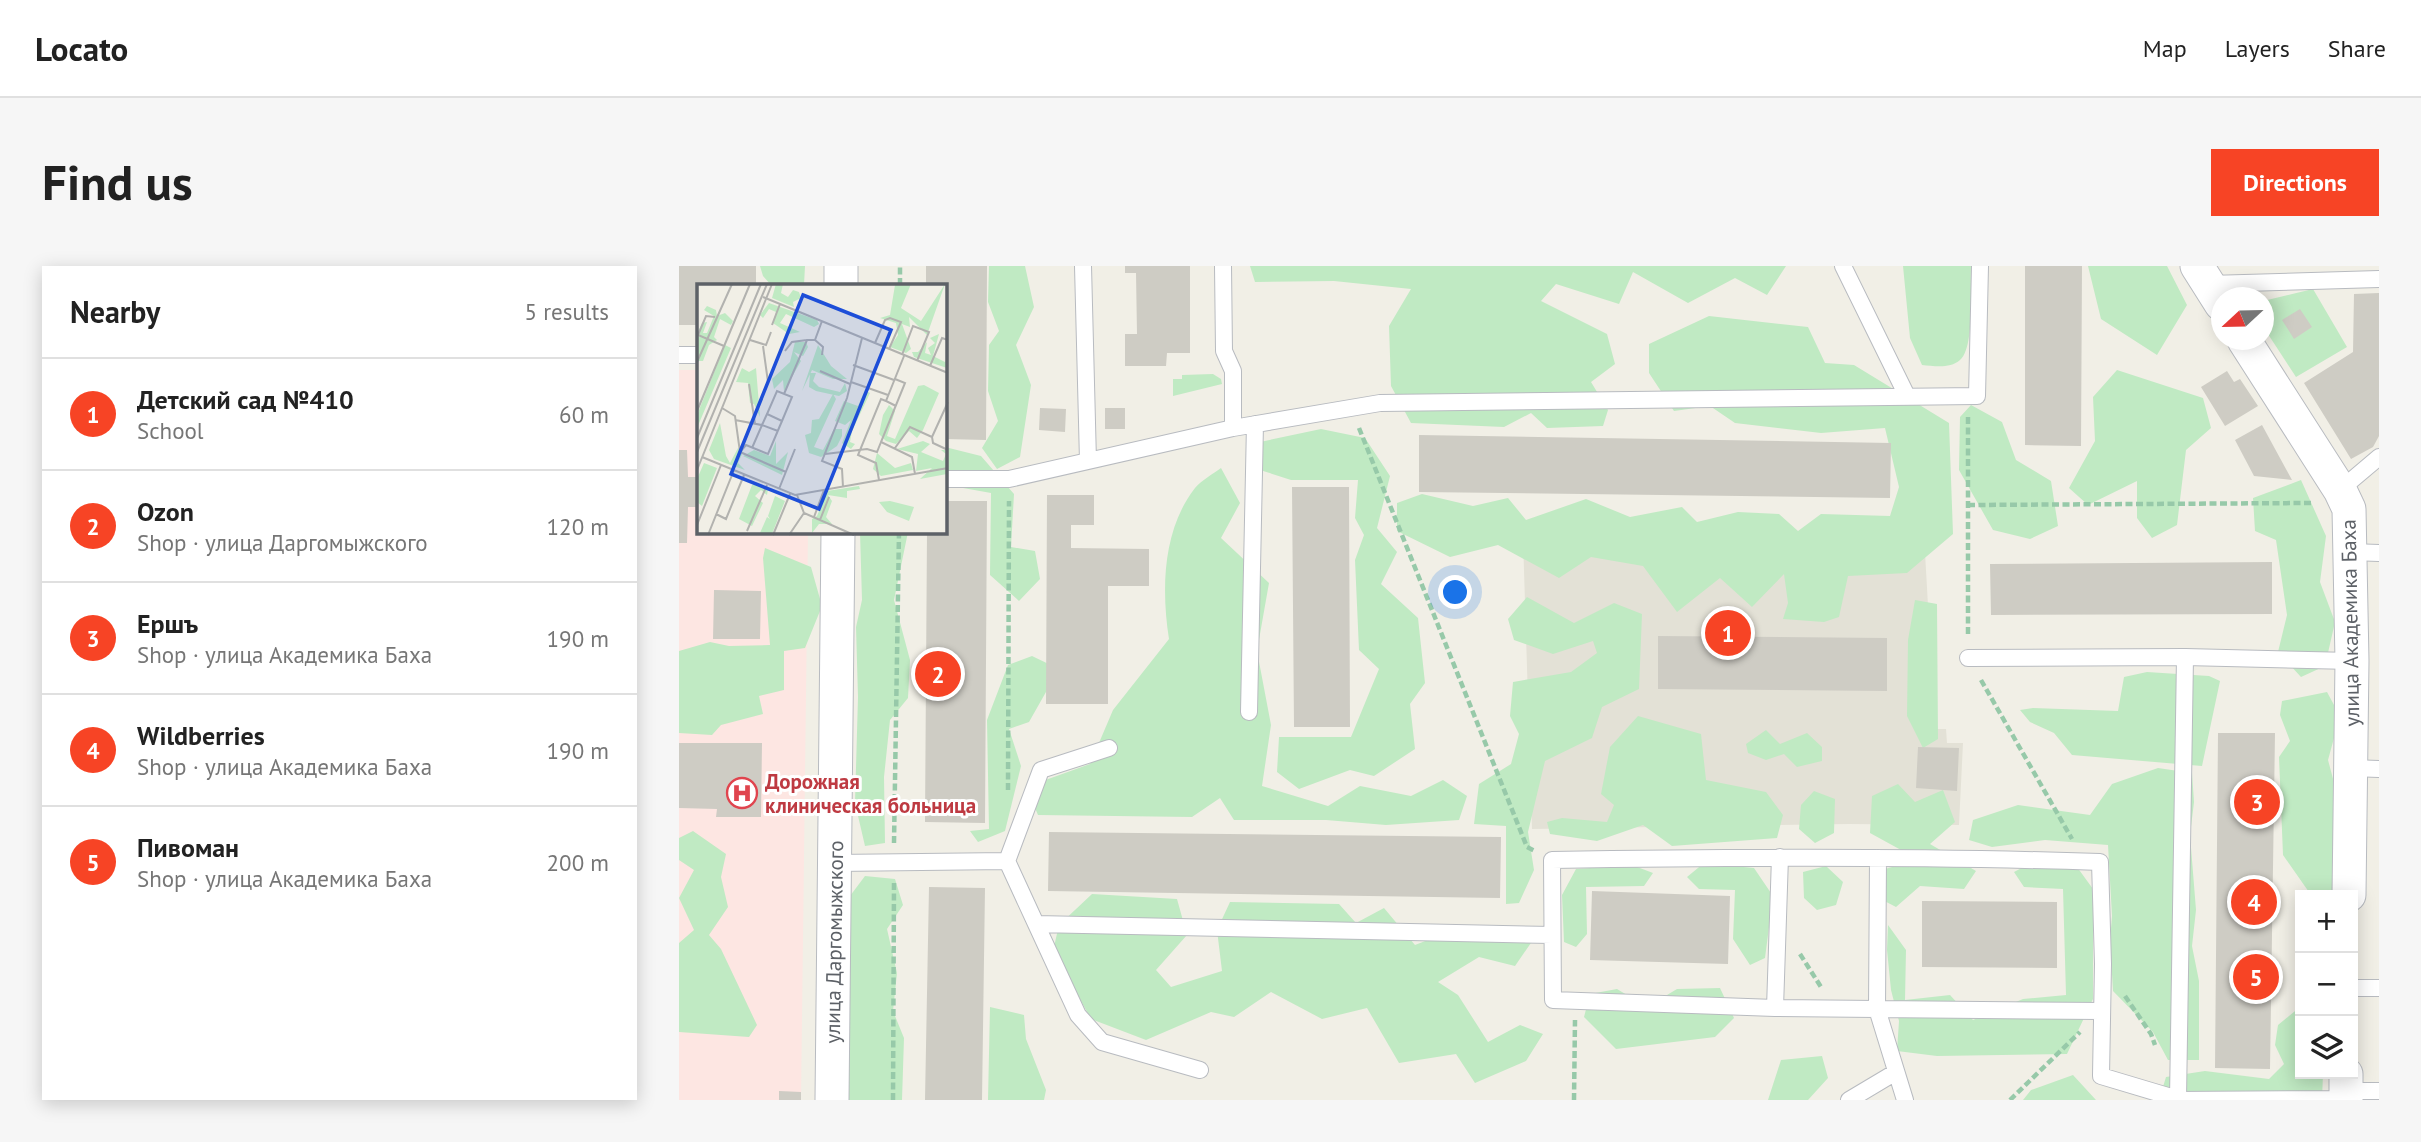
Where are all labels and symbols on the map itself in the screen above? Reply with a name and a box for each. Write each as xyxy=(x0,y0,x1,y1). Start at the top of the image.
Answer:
inset map xyxy=(697,284,947,534)
north arrow xyxy=(2211,287,2274,350)
street label: улица Академика Баха xyxy=(2335,519,2365,727)
your location xyxy=(1438,575,1472,609)
pin: 1 xyxy=(1705,607,1751,659)
pin: 2 xyxy=(915,648,961,700)
place label: Дорожная клиническая больница xyxy=(765,768,976,819)
hospital icon: Дорожная клиническая больница xyxy=(725,776,759,810)
pin: 3 xyxy=(2234,776,2280,828)
street label: улица Даргомыжского xyxy=(819,840,849,1044)
pin: 4 xyxy=(2231,876,2277,928)
pin: 5 xyxy=(2233,951,2279,1003)

